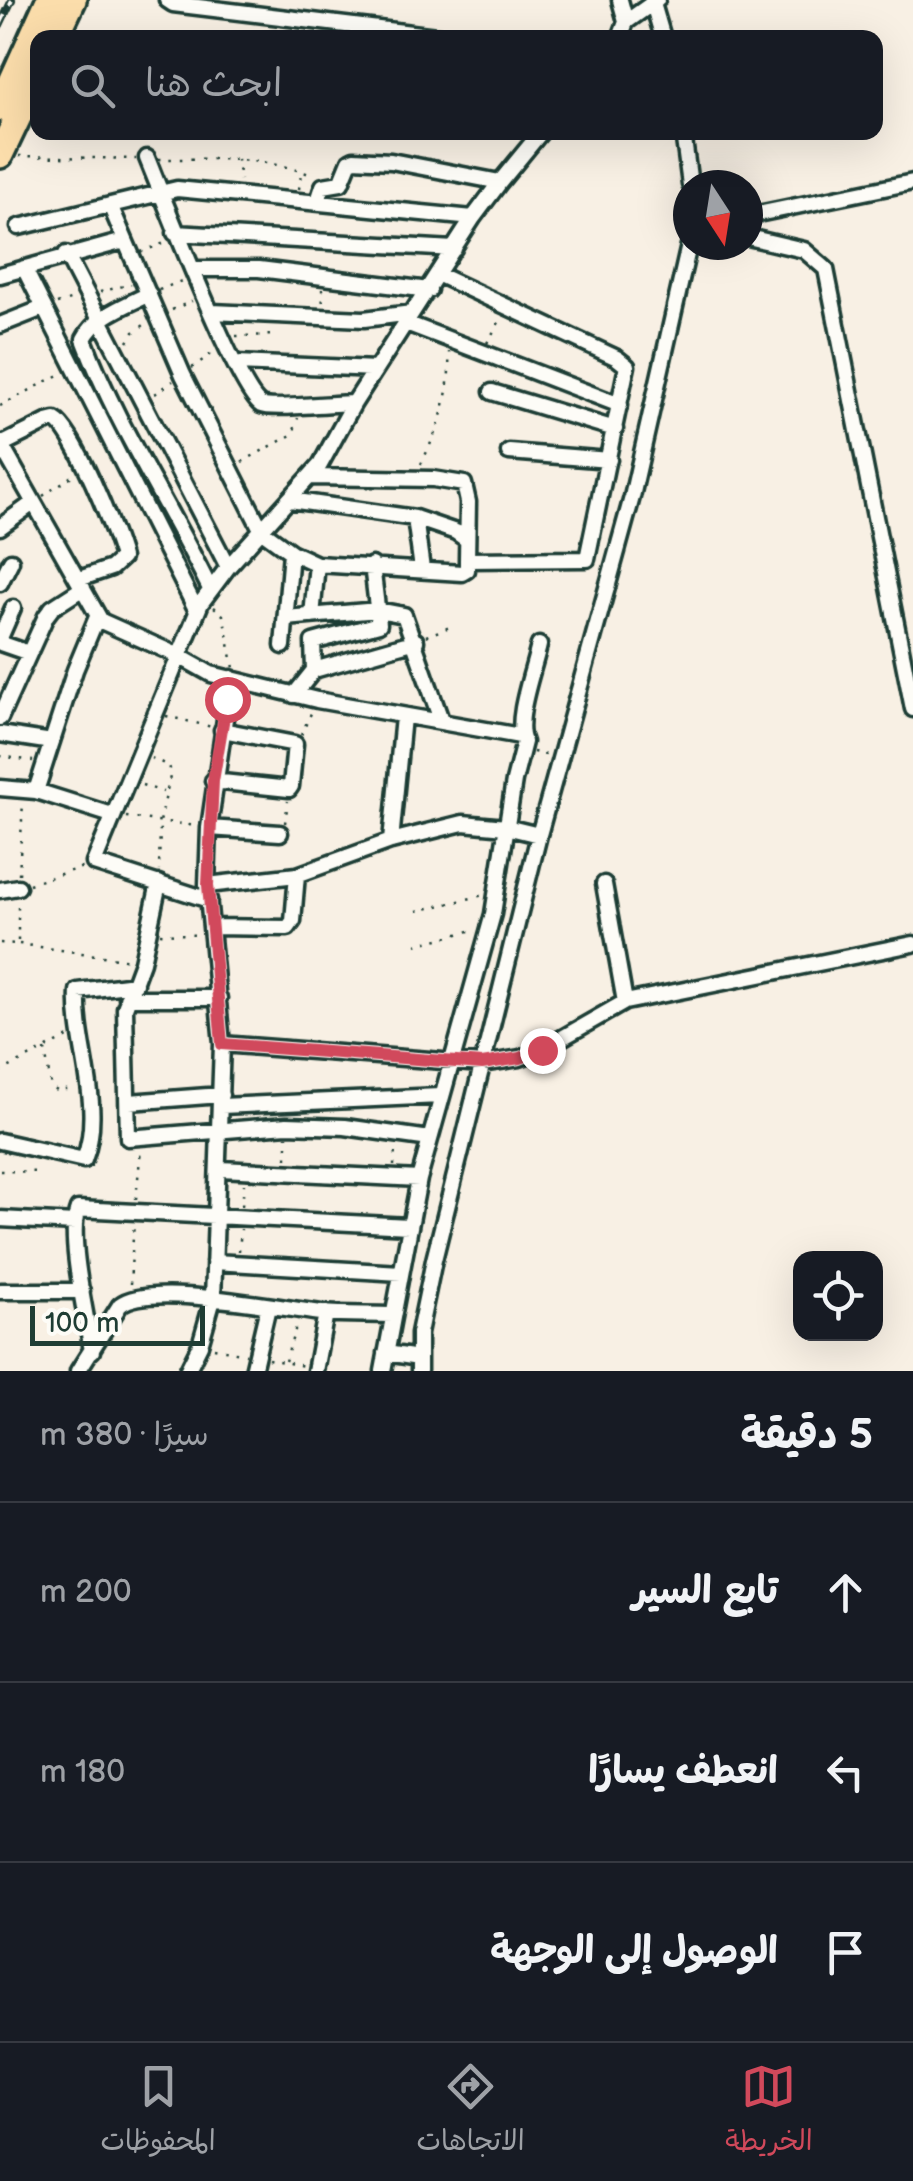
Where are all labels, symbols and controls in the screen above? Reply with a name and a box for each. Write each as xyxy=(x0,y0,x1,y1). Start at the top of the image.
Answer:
search box xyxy=(30,30,883,140)
icon: search xyxy=(65,58,120,113)
text: ابحث هنا xyxy=(145,62,282,107)
north arrow xyxy=(673,170,763,260)
route start xyxy=(205,677,251,723)
route end xyxy=(520,1028,566,1074)
map controls xyxy=(793,1251,883,1341)
button: locate xyxy=(793,1251,883,1341)
scale bar xyxy=(30,1301,205,1346)
text: 100 m xyxy=(45,1307,119,1340)
text: 5 دقيقة xyxy=(741,1410,873,1461)
text: سيرًا · 380 m xyxy=(40,1416,209,1455)
icon: ahead xyxy=(818,1565,873,1620)
text: تابع السير xyxy=(632,1569,778,1614)
text: 200 m xyxy=(40,1573,132,1612)
icon: left xyxy=(818,1745,873,1800)
text: انعطف يسارًا xyxy=(588,1749,778,1794)
text: 180 m xyxy=(40,1753,125,1792)
icon: arrive xyxy=(818,1925,873,1980)
text: الوصول إلى الوجهة xyxy=(490,1929,778,1974)
tab: المحفوظات xyxy=(100,2059,216,2165)
tab: الاتجاهات xyxy=(416,2059,525,2165)
tab: الخريطة xyxy=(725,2059,813,2165)

